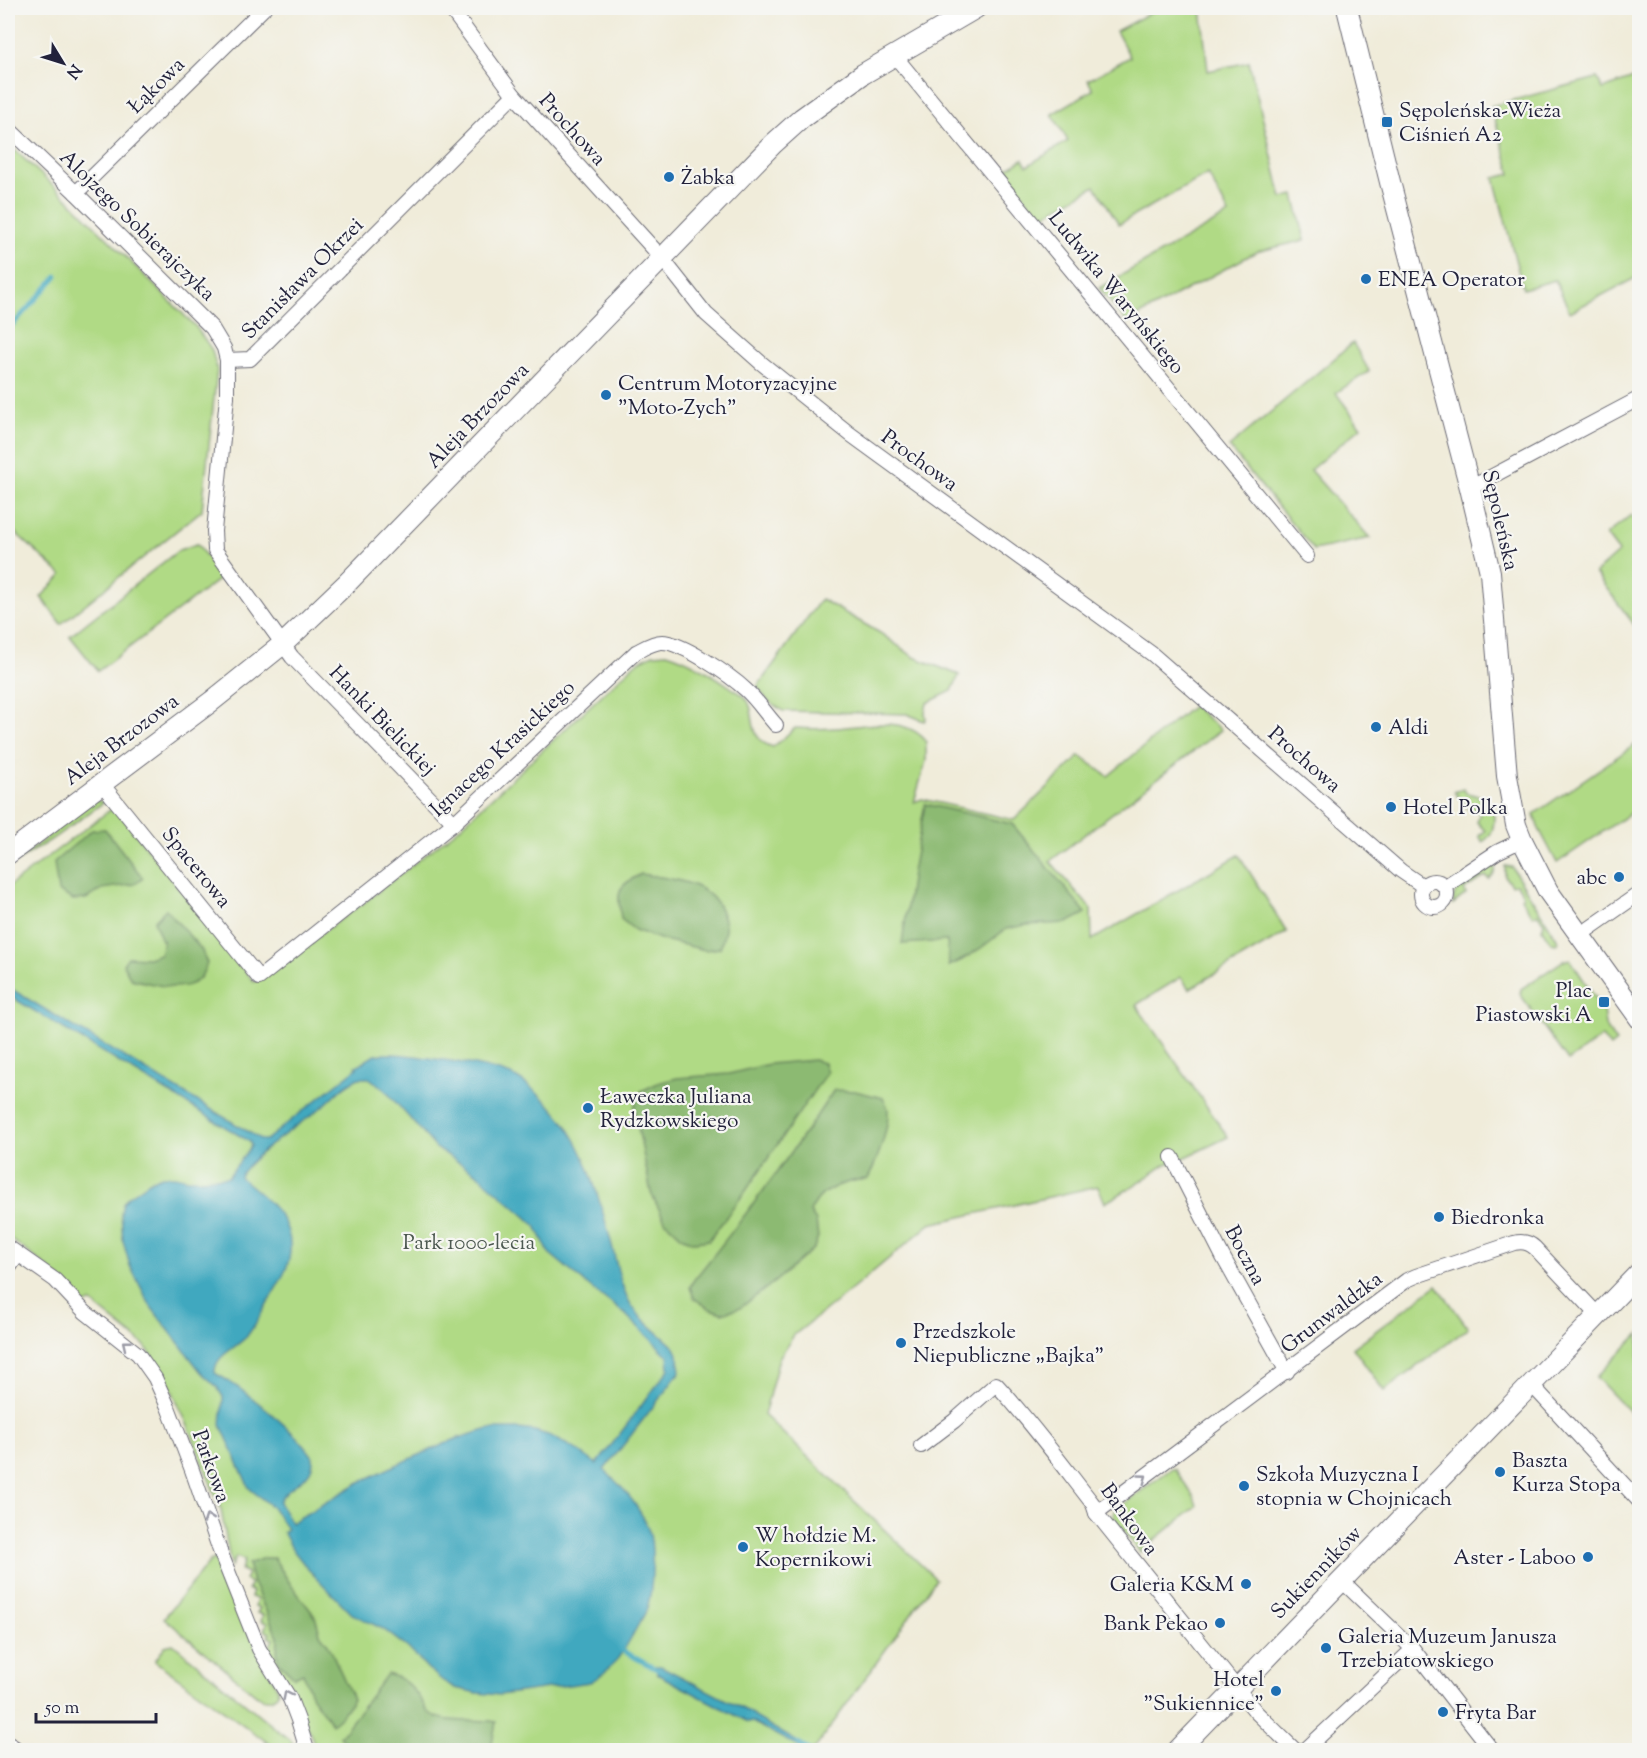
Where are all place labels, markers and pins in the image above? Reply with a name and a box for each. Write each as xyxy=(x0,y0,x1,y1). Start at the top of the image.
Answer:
place label: Sępoleńska-Wieża Ciśnień A2 xyxy=(1399,97,1561,151)
marker: Sępoleńska-Wieża Ciśnień A2 xyxy=(1380,115,1394,129)
place label: Żabka xyxy=(681,164,735,194)
marker: Żabka xyxy=(662,170,676,184)
place label: ENEA Operator xyxy=(1378,266,1525,296)
marker: ENEA Operator xyxy=(1359,272,1373,286)
place label: Centrum Motoryzacyjne "Moto-Zych" xyxy=(618,370,837,424)
marker: Centrum Motoryzacyjne "Moto-Zych" xyxy=(599,388,613,402)
place label: Aldi xyxy=(1388,714,1429,744)
marker: Aldi xyxy=(1369,720,1383,734)
place label: Hotel Polka xyxy=(1403,794,1508,824)
marker: Hotel Polka xyxy=(1384,800,1398,814)
place label: abc xyxy=(1577,864,1607,894)
marker: abc xyxy=(1612,870,1626,884)
place label: Plac Piastowski A xyxy=(1476,977,1592,1031)
marker: Plac Piastowski A xyxy=(1597,995,1611,1009)
place label: Ławeczka Juliana Rydzkowskiego xyxy=(600,1083,752,1137)
marker: Ławeczka Juliana Rydzkowskiego xyxy=(581,1101,595,1115)
place label: Biedronka xyxy=(1451,1204,1545,1234)
marker: Biedronka xyxy=(1432,1210,1446,1224)
place label: Przedszkole Niepubliczne „Bajka” xyxy=(913,1318,1104,1372)
marker: Przedszkole Niepubliczne „Bajka” xyxy=(894,1336,908,1350)
place label: Baszta Kurza Stopa xyxy=(1512,1447,1621,1501)
place label: Szkoła Muzyczna I stopnia w Chojnicach xyxy=(1256,1461,1452,1515)
marker: Baszta Kurza Stopa xyxy=(1493,1465,1507,1479)
marker: Szkoła Muzyczna I stopnia w Chojnicach xyxy=(1237,1479,1251,1493)
place label: W hołdzie M. Kopernikowi xyxy=(755,1522,877,1576)
marker: W hołdzie M. Kopernikowi xyxy=(736,1540,750,1554)
place label: Aster - Laboo xyxy=(1453,1544,1576,1574)
marker: Aster - Laboo xyxy=(1581,1550,1595,1564)
place label: Galeria K&M xyxy=(1110,1571,1234,1601)
marker: Galeria K&M xyxy=(1239,1577,1253,1591)
place label: Bank Pekao xyxy=(1104,1610,1208,1640)
marker: Bank Pekao xyxy=(1213,1616,1227,1630)
place label: Galeria Muzeum Janusza Trzebiatowskiego xyxy=(1338,1623,1557,1677)
marker: Galeria Muzeum Janusza Trzebiatowskiego xyxy=(1319,1641,1333,1655)
place label: Hotel "Sukiennice" xyxy=(1143,1666,1264,1720)
marker: Hotel "Sukiennice" xyxy=(1269,1684,1283,1698)
place label: Fryta Bar xyxy=(1455,1699,1537,1729)
marker: Fryta Bar xyxy=(1436,1705,1450,1719)

